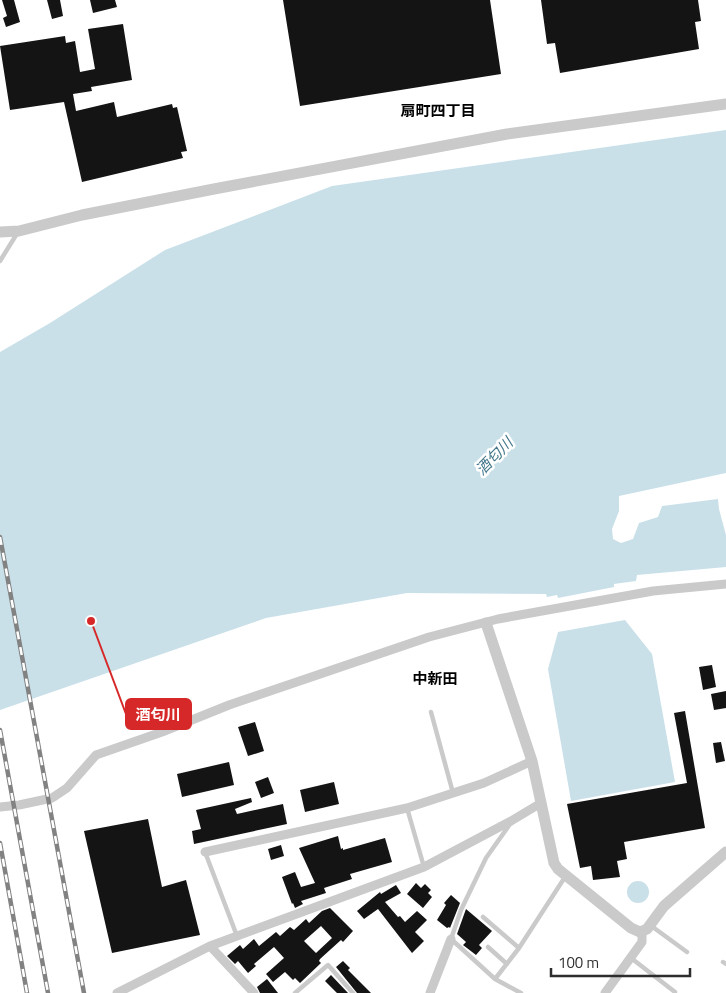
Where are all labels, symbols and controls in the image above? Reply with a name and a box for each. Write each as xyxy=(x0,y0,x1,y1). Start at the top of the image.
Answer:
district label: 扇町四丁目 xyxy=(400,99,476,122)
water label: 酒匂川 xyxy=(470,430,519,480)
district label: 中新田 xyxy=(412,667,458,690)
callout: 酒匂川 xyxy=(126,699,191,729)
text: 酒匂川 xyxy=(135,703,181,726)
scale bar xyxy=(551,946,690,978)
text: 100 m xyxy=(558,951,599,974)

